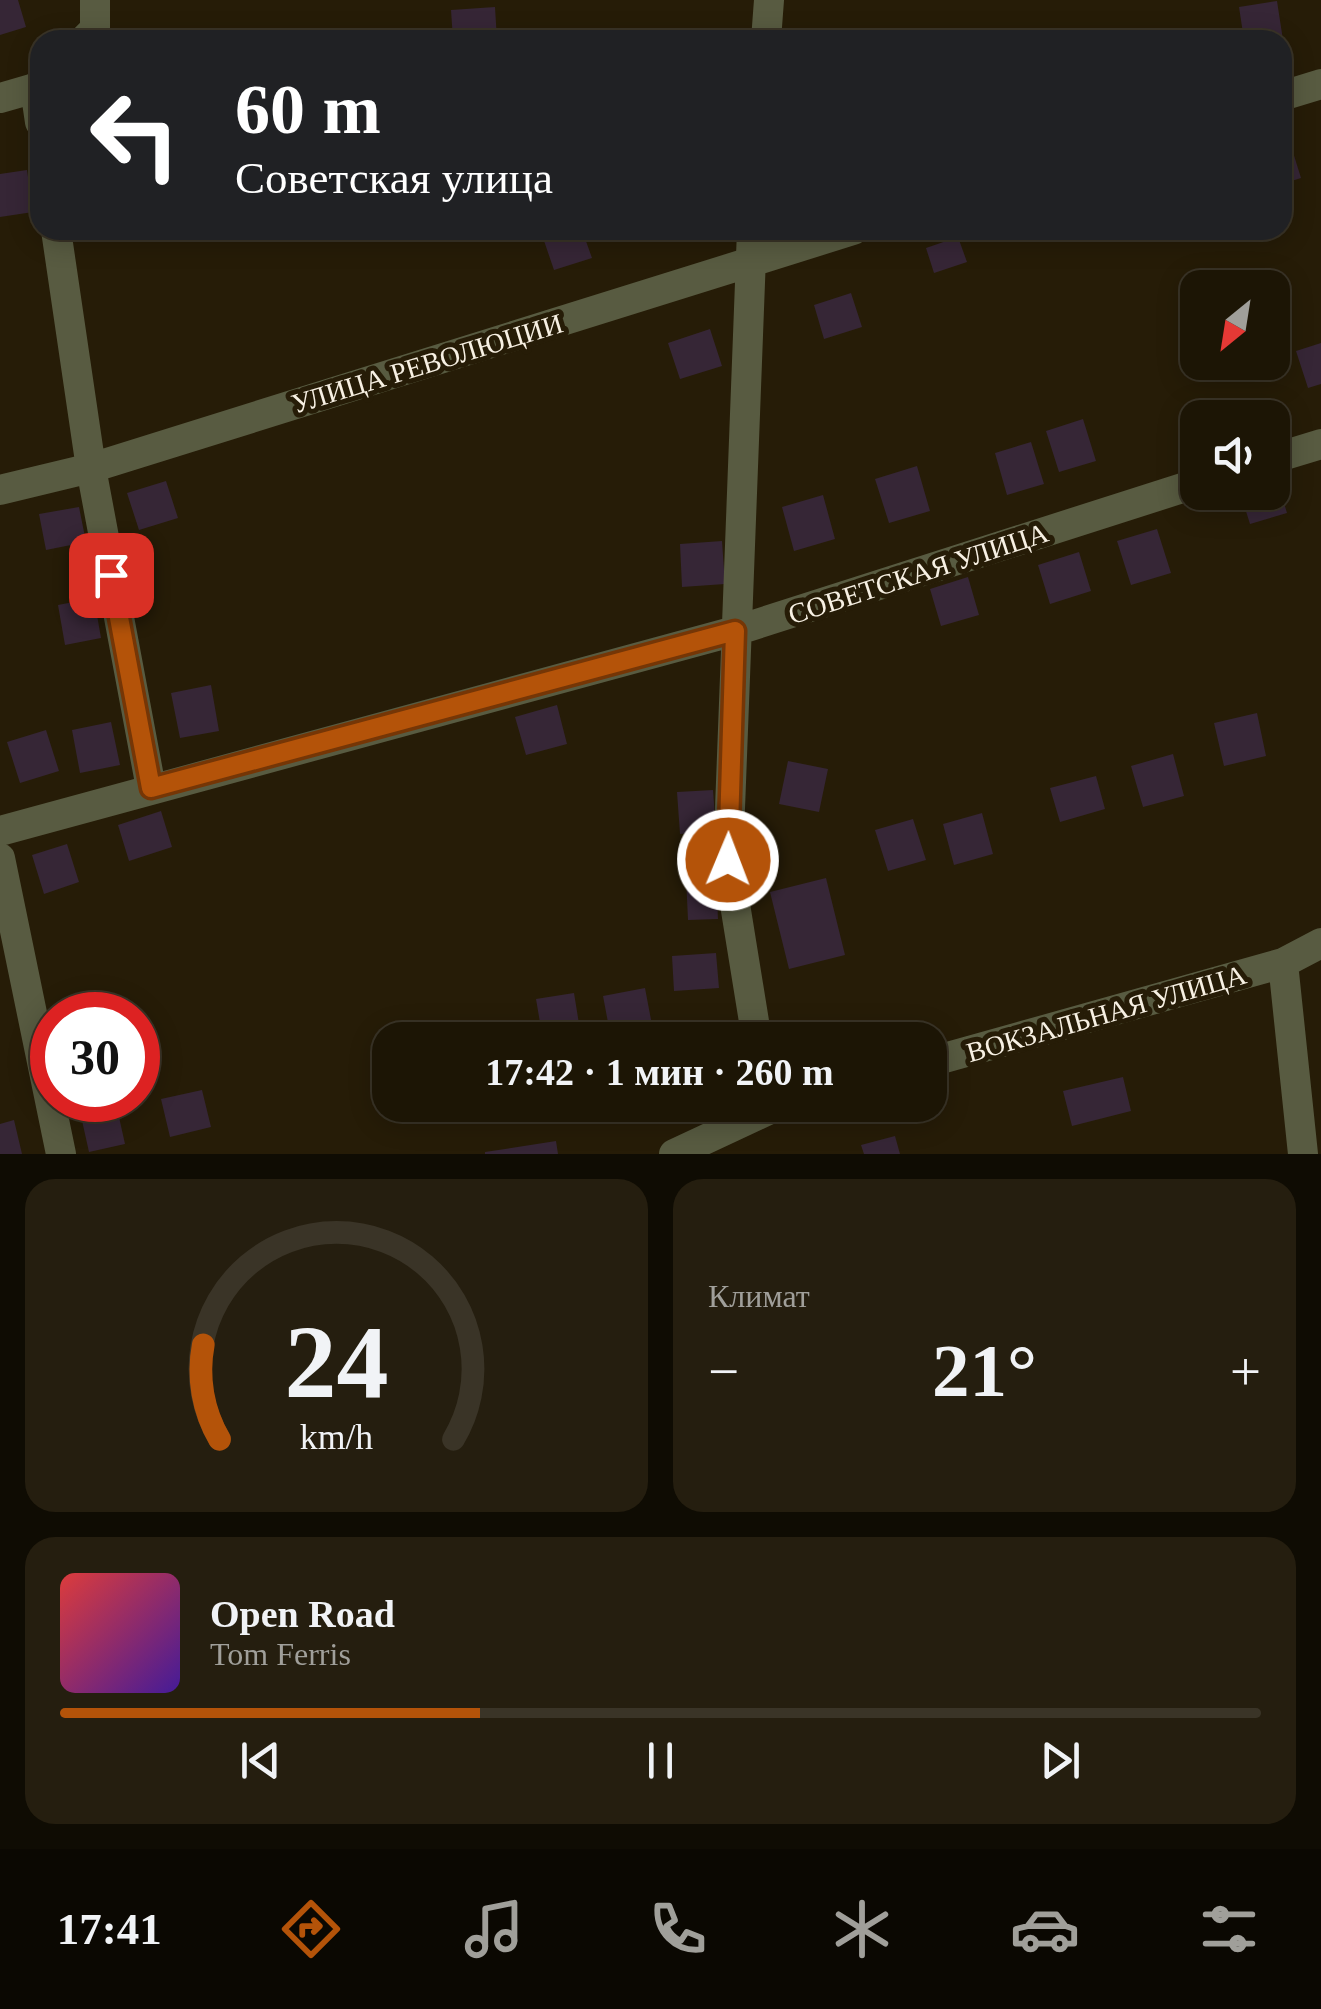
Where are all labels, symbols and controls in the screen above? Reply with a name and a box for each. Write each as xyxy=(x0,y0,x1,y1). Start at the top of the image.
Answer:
icon: left xyxy=(70,70,200,200)
text: 60 m xyxy=(235,71,381,148)
text: Советская улица xyxy=(235,153,553,203)
north arrow xyxy=(1180,270,1290,380)
map controls xyxy=(1180,270,1290,510)
street label: УЛИЦА РЕВОЛЮЦИИ xyxy=(288,307,566,420)
button: sound xyxy=(1180,400,1290,510)
street label: СОВЕТСКАЯ УЛИЦА xyxy=(784,517,1053,630)
pin xyxy=(69,533,154,618)
icon: arrive xyxy=(84,548,139,603)
position arrow xyxy=(676,808,780,912)
street label: ВОКЗАЛЬНАЯ УЛИЦА xyxy=(963,958,1250,1068)
speed limit sign: 30 xyxy=(30,992,160,1122)
text: 17:42 · 1 мин · 260 m xyxy=(485,1051,834,1093)
text: Климат xyxy=(708,1278,810,1314)
text: 24 xyxy=(285,1304,389,1419)
text: 21° xyxy=(932,1329,1037,1412)
text: − xyxy=(708,1341,739,1402)
text: + xyxy=(1230,1341,1261,1402)
text: km/h xyxy=(300,1417,373,1457)
text: Open Road xyxy=(210,1593,395,1635)
text: Tom Ferris xyxy=(210,1636,351,1672)
icon: previous xyxy=(233,1733,288,1788)
icon: pause xyxy=(633,1733,688,1788)
icon: next xyxy=(1033,1733,1088,1788)
icon: directions xyxy=(276,1894,346,1964)
icon: music xyxy=(459,1894,529,1964)
icon: phone xyxy=(643,1894,713,1964)
icon: climate xyxy=(827,1894,897,1964)
icon: car xyxy=(1010,1894,1080,1964)
icon: filters xyxy=(1194,1894,1264,1964)
text: 17:41 xyxy=(57,1904,162,1954)

